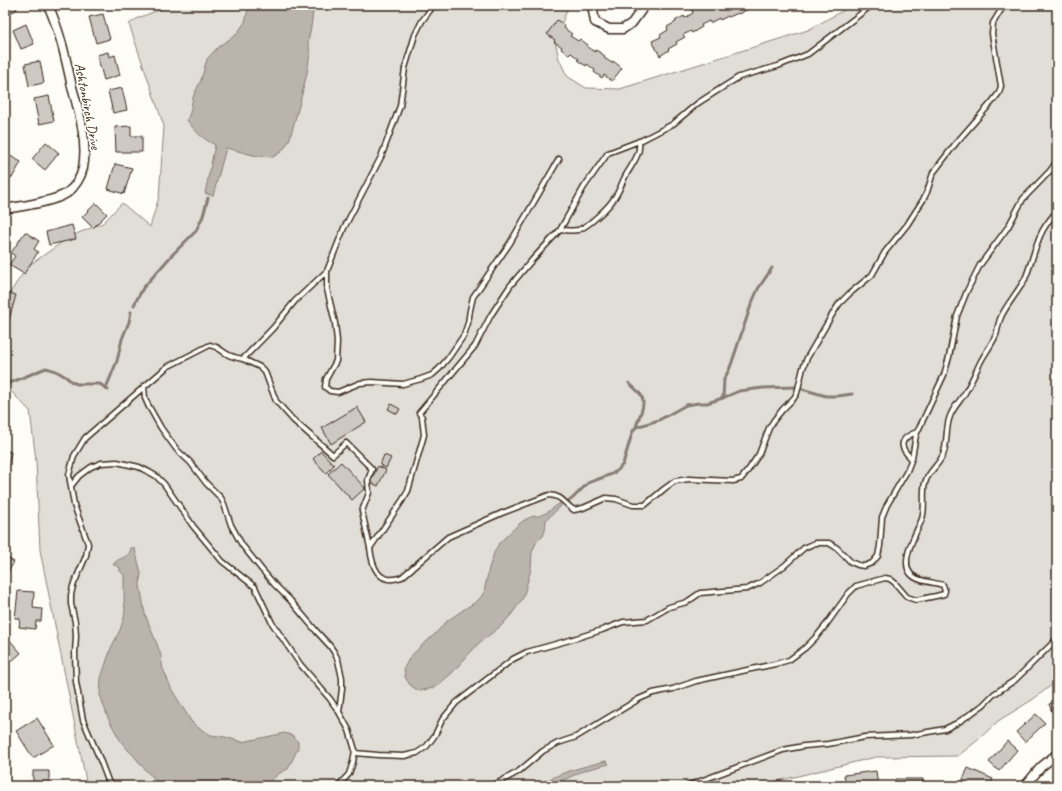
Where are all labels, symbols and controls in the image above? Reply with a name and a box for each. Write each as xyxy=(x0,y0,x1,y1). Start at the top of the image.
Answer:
street label: Ashtonbirch Drive xyxy=(71,62,104,152)

